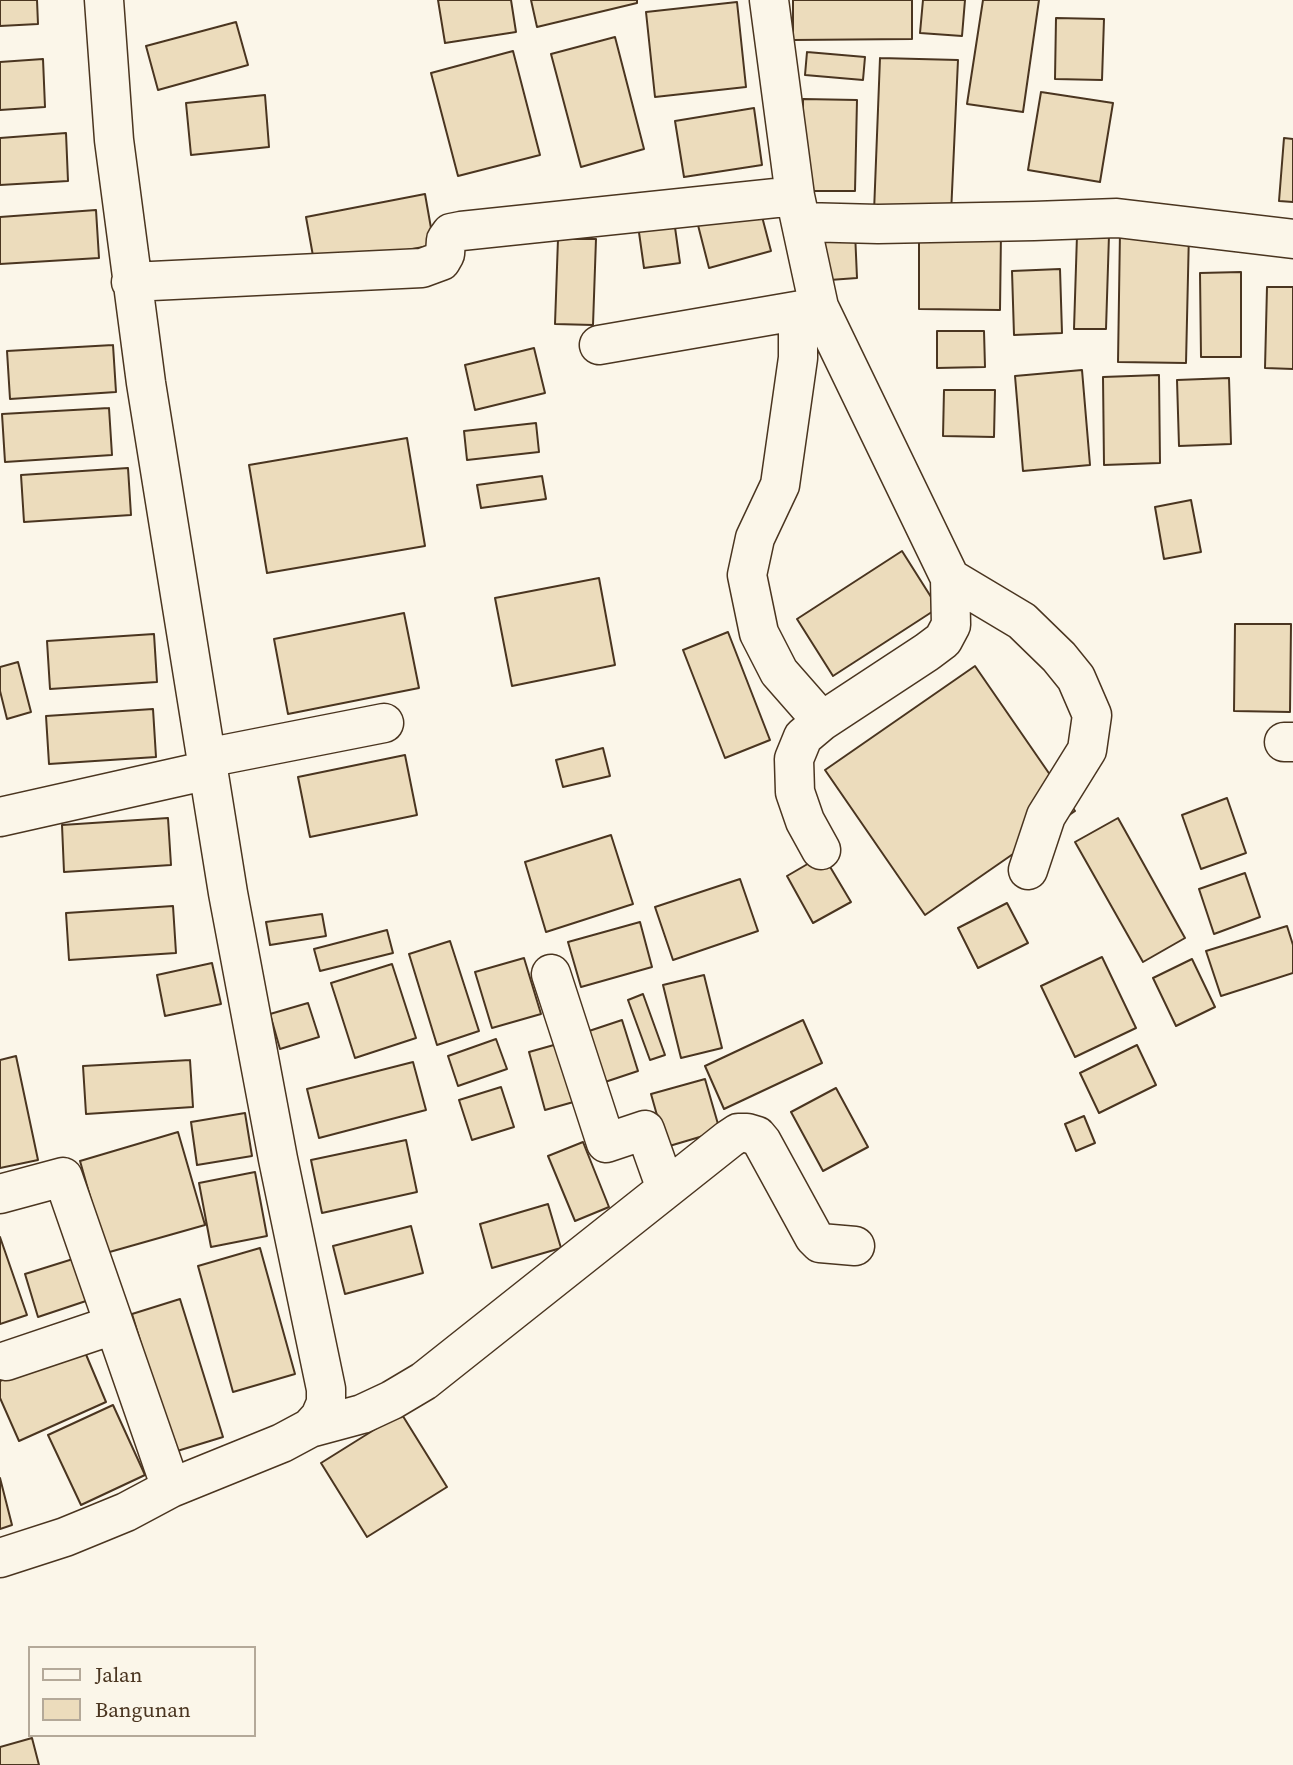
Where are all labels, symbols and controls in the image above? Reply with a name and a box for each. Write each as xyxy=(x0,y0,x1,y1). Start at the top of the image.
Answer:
legend xyxy=(28,1646,256,1737)
text: Jalan xyxy=(95,1660,142,1689)
text: Bangunan xyxy=(95,1695,191,1724)

